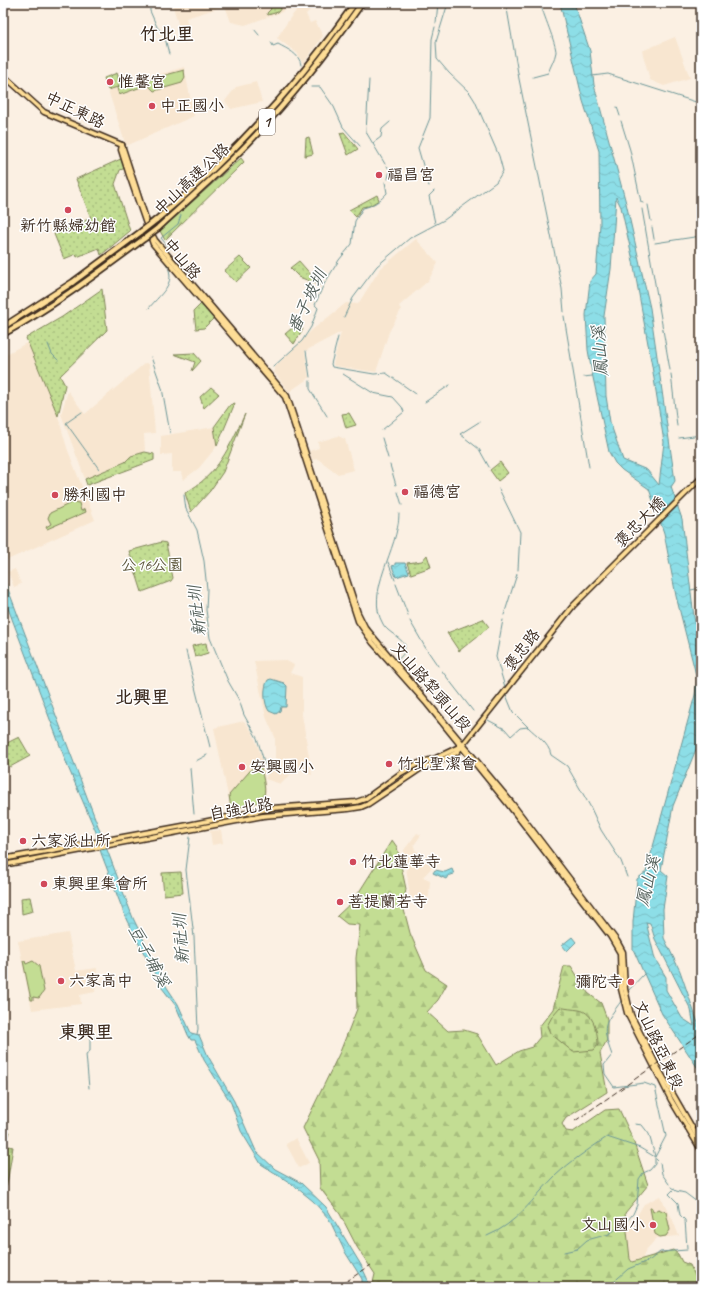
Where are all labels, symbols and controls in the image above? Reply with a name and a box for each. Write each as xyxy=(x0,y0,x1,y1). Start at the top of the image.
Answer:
district label: 竹北里 xyxy=(140,23,194,45)
place label: 惟馨宮 xyxy=(118,72,166,92)
marker: 惟馨宮 xyxy=(105,77,115,87)
street label: 中正東路 xyxy=(42,87,108,133)
place label: 中正國小 xyxy=(160,96,224,116)
marker: 中正國小 xyxy=(147,101,157,111)
road number: 1 xyxy=(259,109,275,135)
street label: 中山高速公路 xyxy=(150,139,234,219)
place label: 福昌宮 xyxy=(387,165,435,185)
marker: 福昌宮 xyxy=(374,170,384,180)
marker: 新竹縣婦幼館 xyxy=(63,205,73,215)
place label: 新竹縣婦幼館 xyxy=(20,216,116,236)
street label: 中山路 xyxy=(159,234,205,284)
water label: 番子坡圳 xyxy=(283,264,332,336)
water label: 鳳山溪 xyxy=(588,324,612,378)
place label: 福德宮 xyxy=(413,482,461,502)
place label: 勝利國中 xyxy=(63,485,127,505)
marker: 福德宮 xyxy=(400,487,410,497)
marker: 勝利國中 xyxy=(50,490,60,500)
street label: 褒忠大橋 xyxy=(610,492,670,552)
park label: 公16公園 xyxy=(121,555,183,575)
water label: 新社圳 xyxy=(184,583,210,637)
street label: 褒忠路 xyxy=(499,625,545,675)
street label: 文山路犂頭山段 xyxy=(387,638,475,736)
district label: 北興里 xyxy=(115,686,169,708)
place label: 竹北聖潔會 xyxy=(397,754,477,774)
place label: 安興國小 xyxy=(250,757,314,777)
marker: 竹北聖潔會 xyxy=(384,759,394,769)
marker: 安興國小 xyxy=(237,762,247,772)
street label: 自強北路 xyxy=(208,794,274,824)
place label: 六家派出所 xyxy=(31,831,111,851)
marker: 六家派出所 xyxy=(18,836,28,846)
place label: 竹北蓮華寺 xyxy=(361,852,441,872)
water label: 鳳山溪 xyxy=(631,853,665,909)
marker: 竹北蓮華寺 xyxy=(348,857,358,867)
place label: 東興里集會所 xyxy=(52,874,148,894)
marker: 東興里集會所 xyxy=(39,879,49,889)
place label: 菩提蘭若寺 xyxy=(348,892,428,912)
marker: 菩提蘭若寺 xyxy=(335,897,345,907)
water label: 新社圳 xyxy=(169,911,193,965)
water label: 豆子埔溪 xyxy=(124,921,175,992)
place label: 六家高中 xyxy=(69,971,133,991)
place label: 彌陀寺 xyxy=(575,972,623,992)
marker: 六家高中 xyxy=(56,976,66,986)
marker: 彌陀寺 xyxy=(626,977,636,987)
street label: 文山路亞東段 xyxy=(629,997,687,1093)
district label: 東興里 xyxy=(59,1021,113,1043)
place label: 文山國小 xyxy=(581,1215,645,1235)
marker: 文山國小 xyxy=(648,1220,658,1230)

